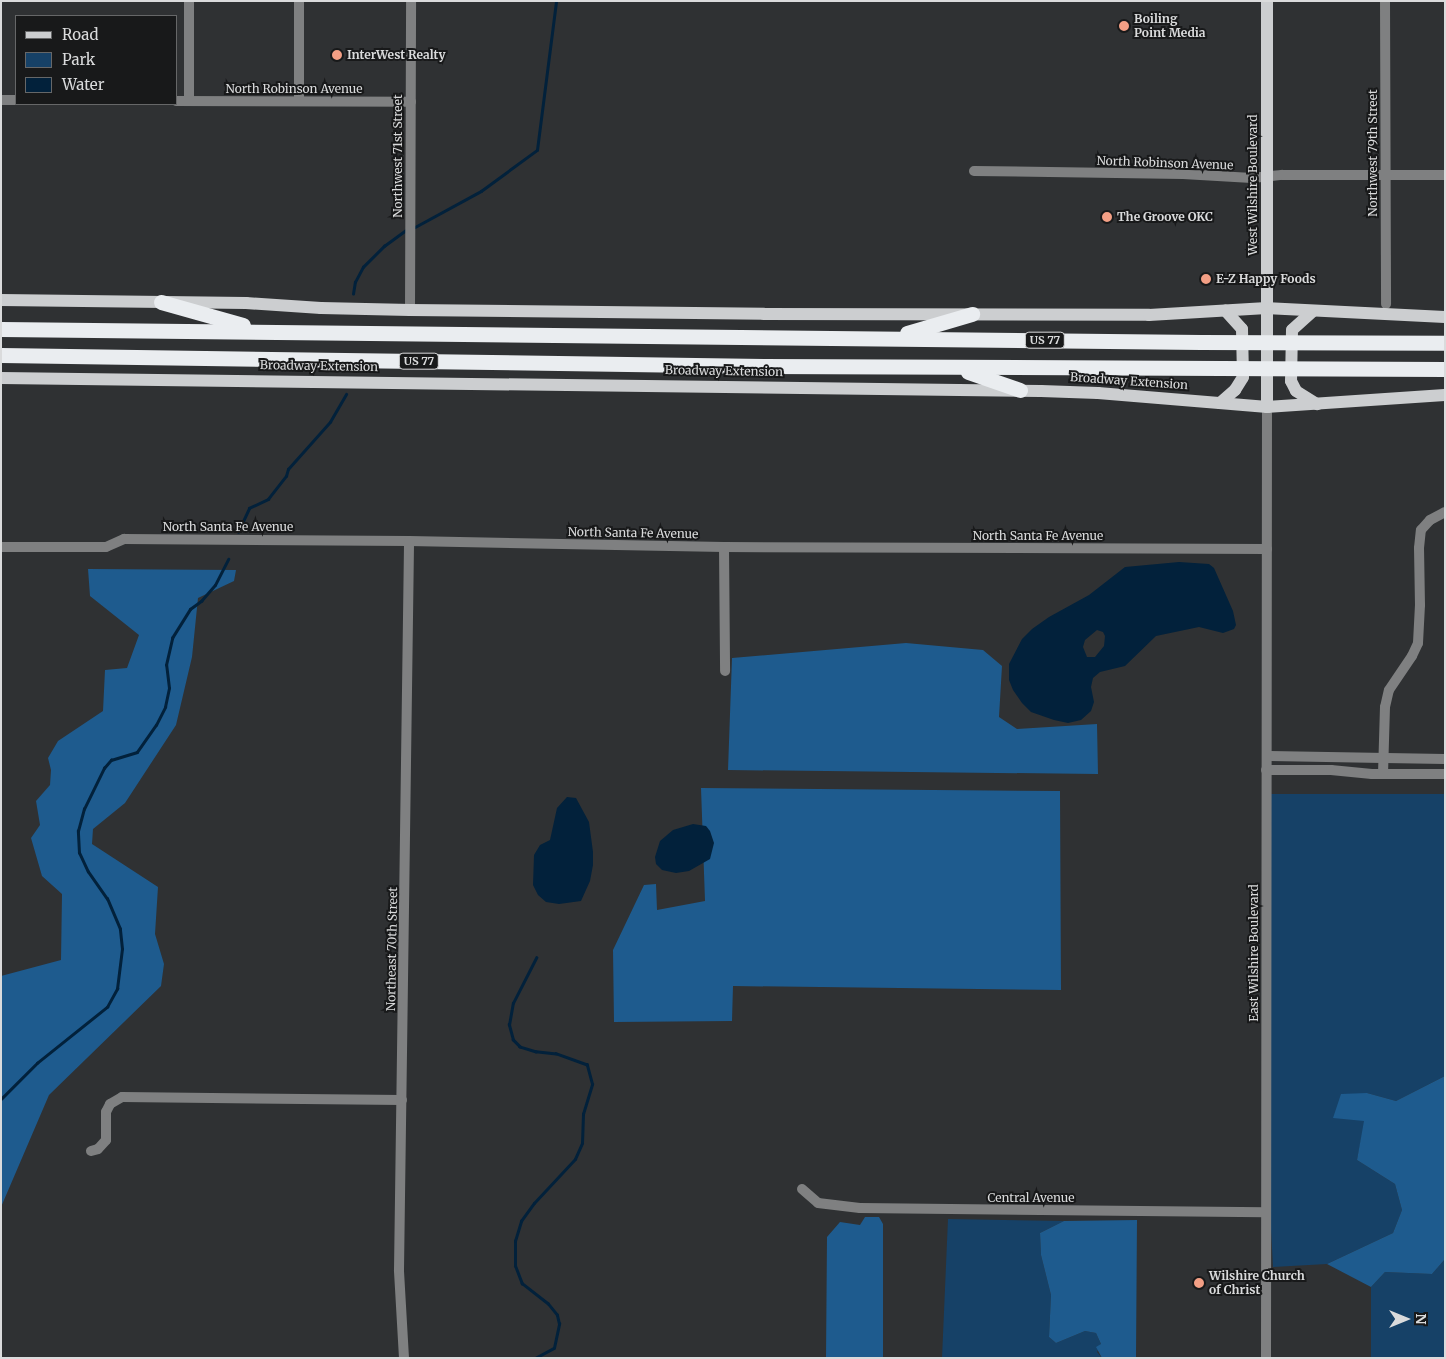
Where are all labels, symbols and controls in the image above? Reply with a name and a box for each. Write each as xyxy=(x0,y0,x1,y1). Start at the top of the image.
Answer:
place label: Boiling Point Media xyxy=(1134,12,1206,40)
legend xyxy=(15,15,178,105)
marker: Boiling Point Media xyxy=(1118,20,1130,32)
text: Road xyxy=(62,25,98,44)
place label: InterWest Realty xyxy=(347,48,446,62)
marker: InterWest Realty xyxy=(331,49,343,61)
text: Park xyxy=(62,50,95,69)
text: Water xyxy=(62,75,104,94)
street label: North Robinson Avenue xyxy=(226,82,362,96)
street label: Northwest 79th Street xyxy=(1366,89,1380,217)
street label: Northwest 71st Street xyxy=(391,94,405,218)
street label: West Wilshire Boulevard xyxy=(1246,115,1260,255)
street label: North Robinson Avenue xyxy=(1096,153,1234,173)
place label: The Groove OKC xyxy=(1117,210,1213,224)
marker: The Groove OKC xyxy=(1101,211,1113,223)
place label: E-Z Happy Foods xyxy=(1216,272,1316,286)
marker: E-Z Happy Foods xyxy=(1200,273,1212,285)
road number: US 77 xyxy=(1024,332,1066,348)
road number: US 77 xyxy=(398,352,440,370)
street label: Broadway Extension xyxy=(260,358,378,374)
street label: Broadway Extension xyxy=(665,363,783,379)
street label: Broadway Extension xyxy=(1070,370,1188,392)
street label: North Santa Fe Avenue xyxy=(163,520,293,534)
street label: North Santa Fe Avenue xyxy=(568,525,698,541)
street label: North Santa Fe Avenue xyxy=(973,529,1103,543)
street label: East Wilshire Boulevard xyxy=(1247,884,1261,1022)
street label: Northeast 70th Street xyxy=(384,887,400,1011)
street label: Central Avenue xyxy=(988,1191,1074,1205)
place label: Wilshire Church of Christ xyxy=(1209,1269,1305,1297)
marker: Wilshire Church of Christ xyxy=(1193,1277,1205,1289)
north arrow xyxy=(1381,1294,1431,1344)
text: N xyxy=(1412,1313,1430,1325)

